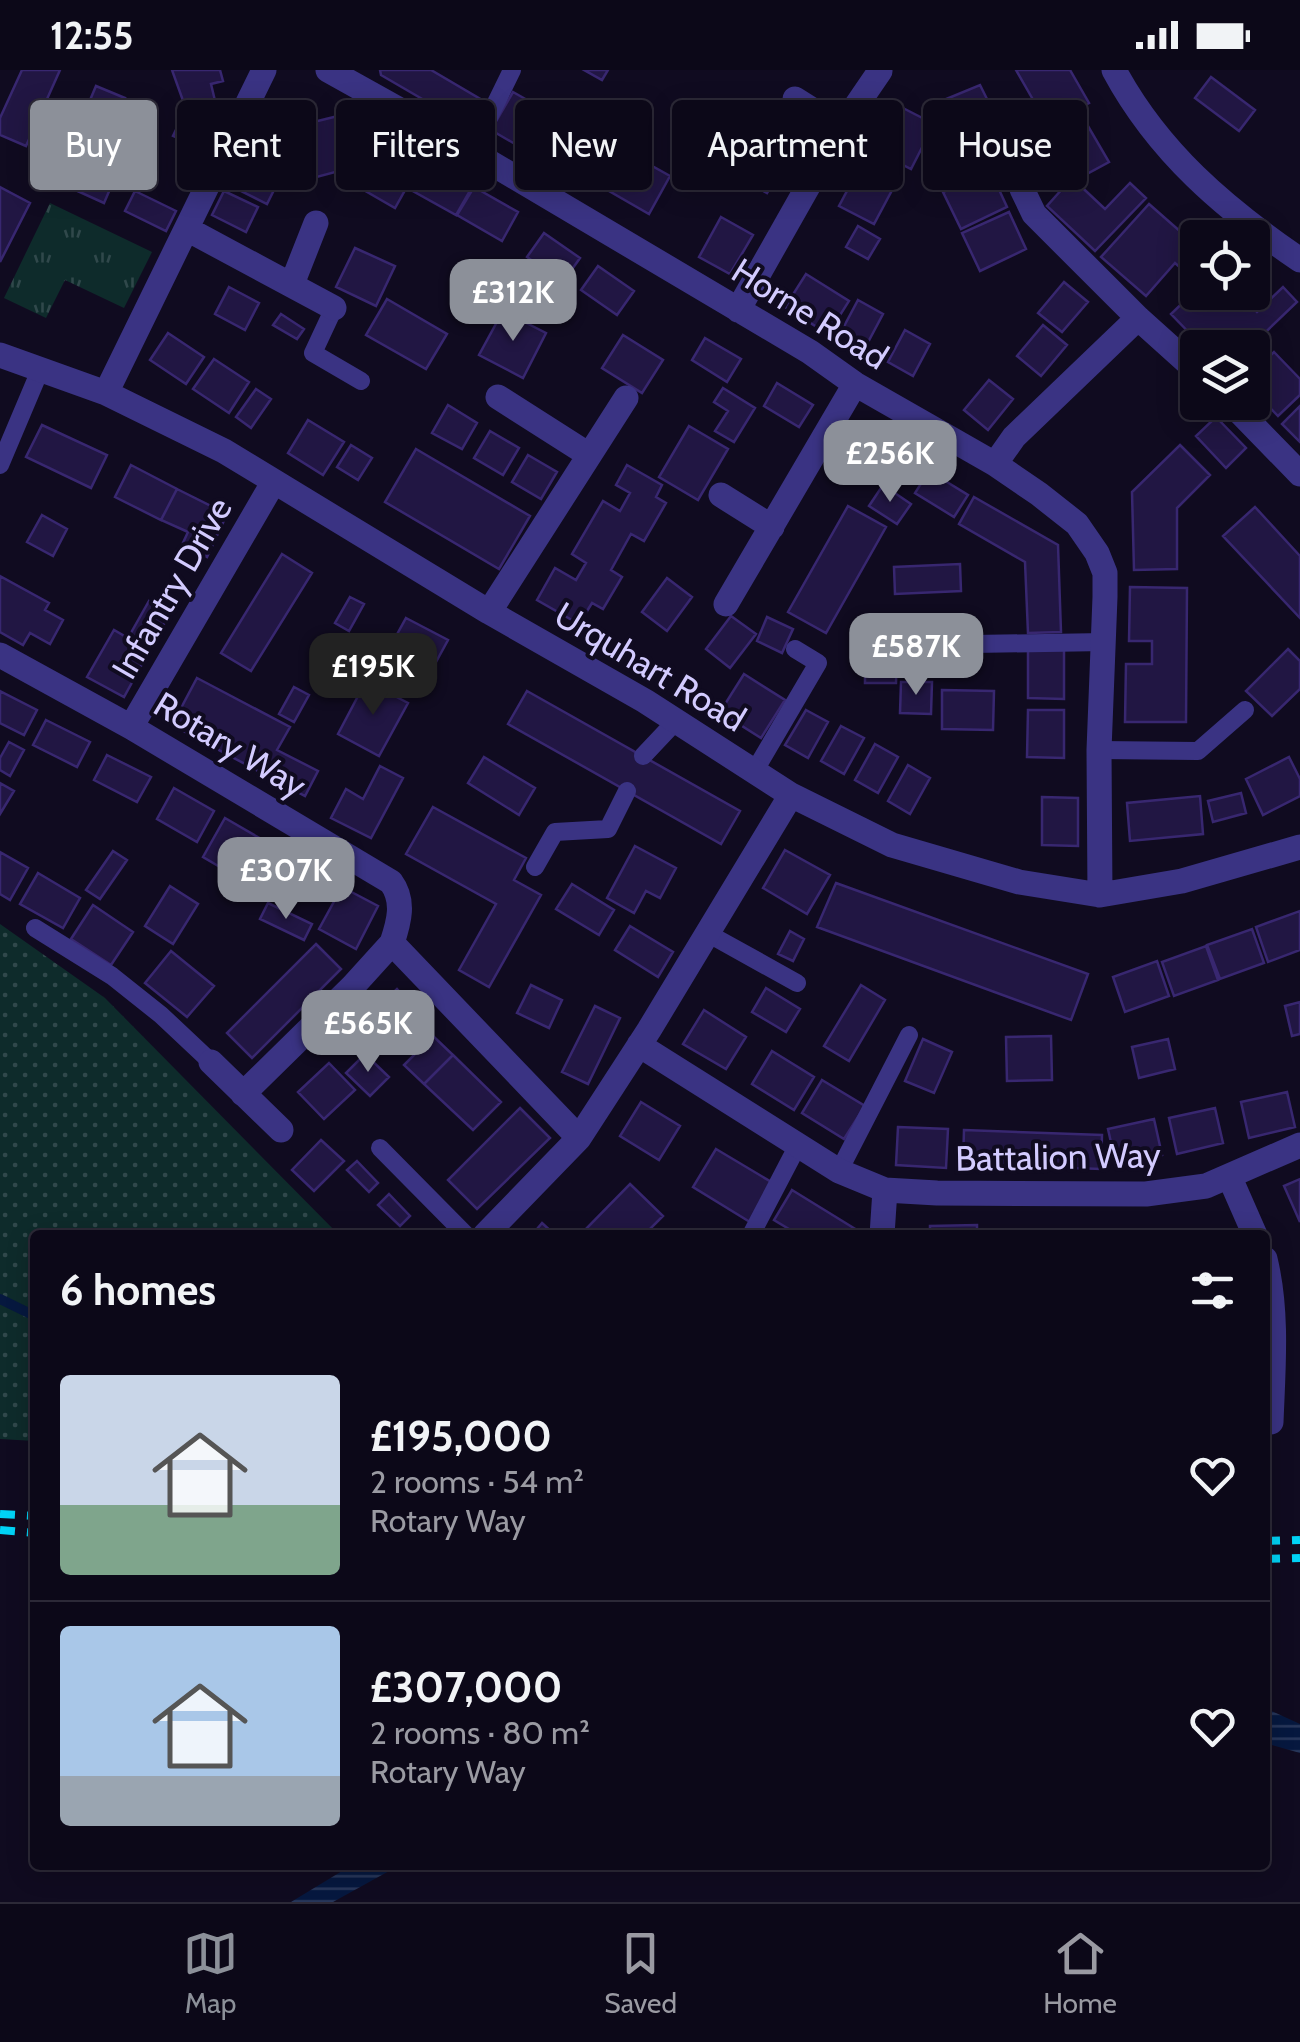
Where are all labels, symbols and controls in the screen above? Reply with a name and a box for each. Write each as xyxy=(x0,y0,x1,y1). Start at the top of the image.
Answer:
text: 12:55 xyxy=(50,12,133,59)
chip: Buy xyxy=(30,100,157,190)
chip: Rent xyxy=(177,100,316,190)
chip: Filters xyxy=(336,100,495,190)
chip: New xyxy=(515,100,652,190)
chip: Apartment xyxy=(672,100,903,190)
chip: House xyxy=(923,100,1087,190)
map controls xyxy=(1180,220,1270,420)
button: locate xyxy=(1180,220,1270,310)
street label: Horne Road xyxy=(724,249,896,378)
pin: £312K xyxy=(443,259,583,344)
text: £312K xyxy=(472,272,554,311)
button: layers xyxy=(1180,330,1270,420)
pin: £256K xyxy=(820,420,960,505)
text: £256K xyxy=(846,433,934,472)
street label: Infantry Drive xyxy=(102,489,241,686)
street label: Urquhart Road xyxy=(547,593,754,741)
pin: £587K xyxy=(846,613,986,698)
text: £587K xyxy=(871,626,961,665)
pin: £195K xyxy=(303,633,443,718)
text: £195K xyxy=(331,646,415,685)
street label: Rotary Way xyxy=(146,682,315,807)
pin: £307K xyxy=(216,837,356,922)
text: £307K xyxy=(240,850,332,889)
pin: £565K xyxy=(298,990,438,1075)
text: £565K xyxy=(323,1003,413,1042)
street label: Battalion Way xyxy=(955,1133,1161,1180)
icon: filters xyxy=(1185,1263,1240,1318)
text: 6 homes xyxy=(60,1264,216,1316)
text: £195,000 xyxy=(370,1410,552,1462)
icon: home xyxy=(140,1415,260,1535)
icon: heart xyxy=(1185,1448,1240,1503)
text: 2 rooms · 54 m² xyxy=(370,1462,584,1501)
text: Rotary Way xyxy=(370,1501,526,1540)
text: £307,000 xyxy=(370,1661,562,1713)
icon: home xyxy=(140,1666,260,1786)
icon: heart xyxy=(1185,1699,1240,1754)
text: 2 rooms · 80 m² xyxy=(370,1713,590,1752)
text: Rotary Way xyxy=(370,1752,526,1791)
tab: Map xyxy=(183,1926,238,2020)
tab: Saved xyxy=(604,1926,677,2020)
tab: Home xyxy=(1043,1926,1117,2020)

